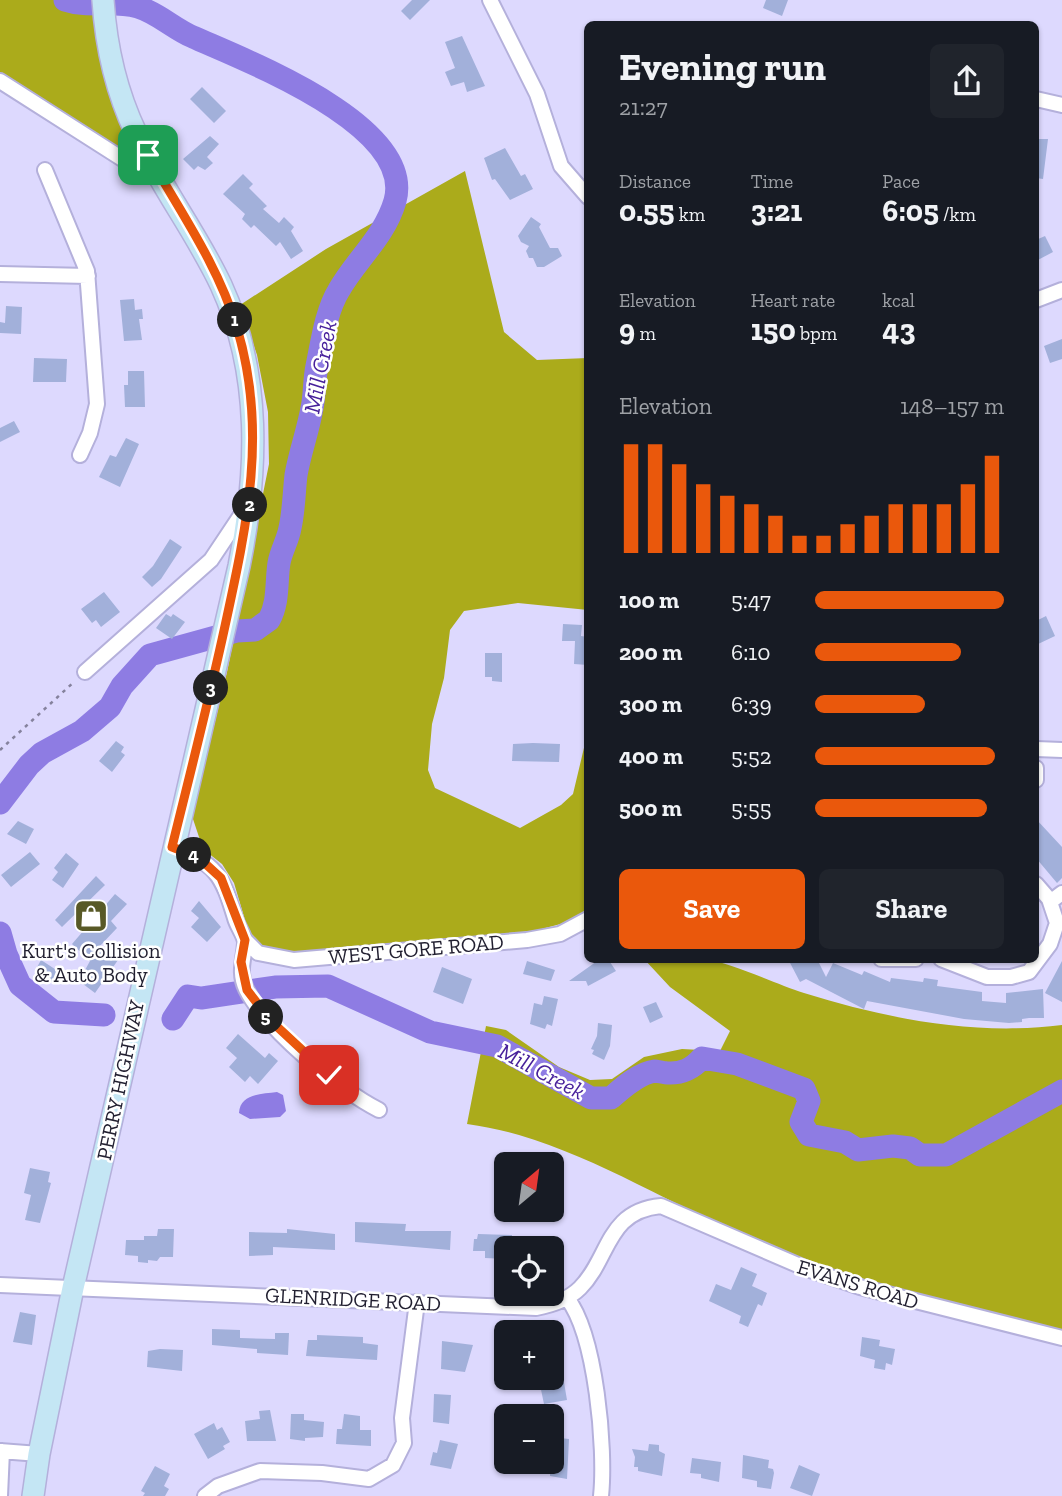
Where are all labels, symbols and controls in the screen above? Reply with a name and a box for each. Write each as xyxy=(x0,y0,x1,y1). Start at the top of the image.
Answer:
text: Evening run xyxy=(619,44,826,90)
button: share xyxy=(930,44,1004,118)
text: 21:27 xyxy=(619,93,668,121)
pin xyxy=(118,125,178,185)
icon: arrive xyxy=(129,136,167,174)
text: Distance xyxy=(619,170,691,193)
text: Time xyxy=(751,170,793,193)
text: Pace xyxy=(882,170,920,193)
text: 0.55 xyxy=(619,193,674,229)
text: 3:21 xyxy=(751,193,802,229)
text: 6:05 xyxy=(882,193,939,229)
text: km xyxy=(674,203,705,226)
text: /km xyxy=(939,203,976,226)
text: Elevation xyxy=(619,289,696,312)
text: Heart rate xyxy=(751,289,835,312)
text: kcal xyxy=(882,289,915,312)
pin: 1 xyxy=(218,302,252,338)
text: 1 xyxy=(231,308,238,331)
text: 9 xyxy=(619,312,635,348)
text: 150 xyxy=(751,312,796,348)
text: 43 xyxy=(882,312,915,348)
water label: Mill Creek xyxy=(297,318,343,416)
text: m xyxy=(635,322,656,345)
text: bpm xyxy=(796,322,837,345)
text: Elevation xyxy=(619,392,712,420)
text: 148–157 m xyxy=(900,392,1004,420)
pin: 2 xyxy=(232,488,268,522)
text: 2 xyxy=(244,493,255,516)
text: 100 m xyxy=(619,586,679,614)
text: 5:47 xyxy=(731,586,771,614)
text: 200 m xyxy=(619,638,682,666)
text: 6:10 xyxy=(731,638,770,666)
pin: 3 xyxy=(194,670,228,706)
text: 3 xyxy=(205,676,216,699)
text: 300 m xyxy=(619,690,682,718)
text: 6:39 xyxy=(731,690,772,718)
text: 400 m xyxy=(619,742,683,770)
text: 5:52 xyxy=(731,742,772,770)
text: 500 m xyxy=(619,794,682,822)
text: 5:55 xyxy=(731,794,771,822)
pin: 4 xyxy=(176,838,212,872)
text: 4 xyxy=(188,843,199,866)
button: Save xyxy=(619,869,805,949)
button: Share xyxy=(819,869,1004,949)
shop icon: Kurt's Collision & Auto Body xyxy=(72,897,110,935)
street label: WEST GORE ROAD xyxy=(327,929,505,969)
place label: Kurt's Collision & Auto Body xyxy=(22,938,160,987)
street label: PERRY HIGHWAY xyxy=(91,998,149,1162)
pin: 5 xyxy=(248,1000,284,1034)
text: 5 xyxy=(261,1005,270,1028)
water label: Mill Creek xyxy=(494,1037,590,1105)
pin xyxy=(299,1045,359,1105)
icon: check xyxy=(310,1056,348,1094)
north arrow xyxy=(494,1152,564,1222)
map controls xyxy=(494,1152,564,1474)
button: locate xyxy=(494,1236,564,1306)
street label: EVANS ROAD xyxy=(794,1254,922,1314)
street label: GLENRIDGE ROAD xyxy=(265,1282,441,1316)
button: + xyxy=(494,1320,564,1390)
button: − xyxy=(494,1404,564,1474)

